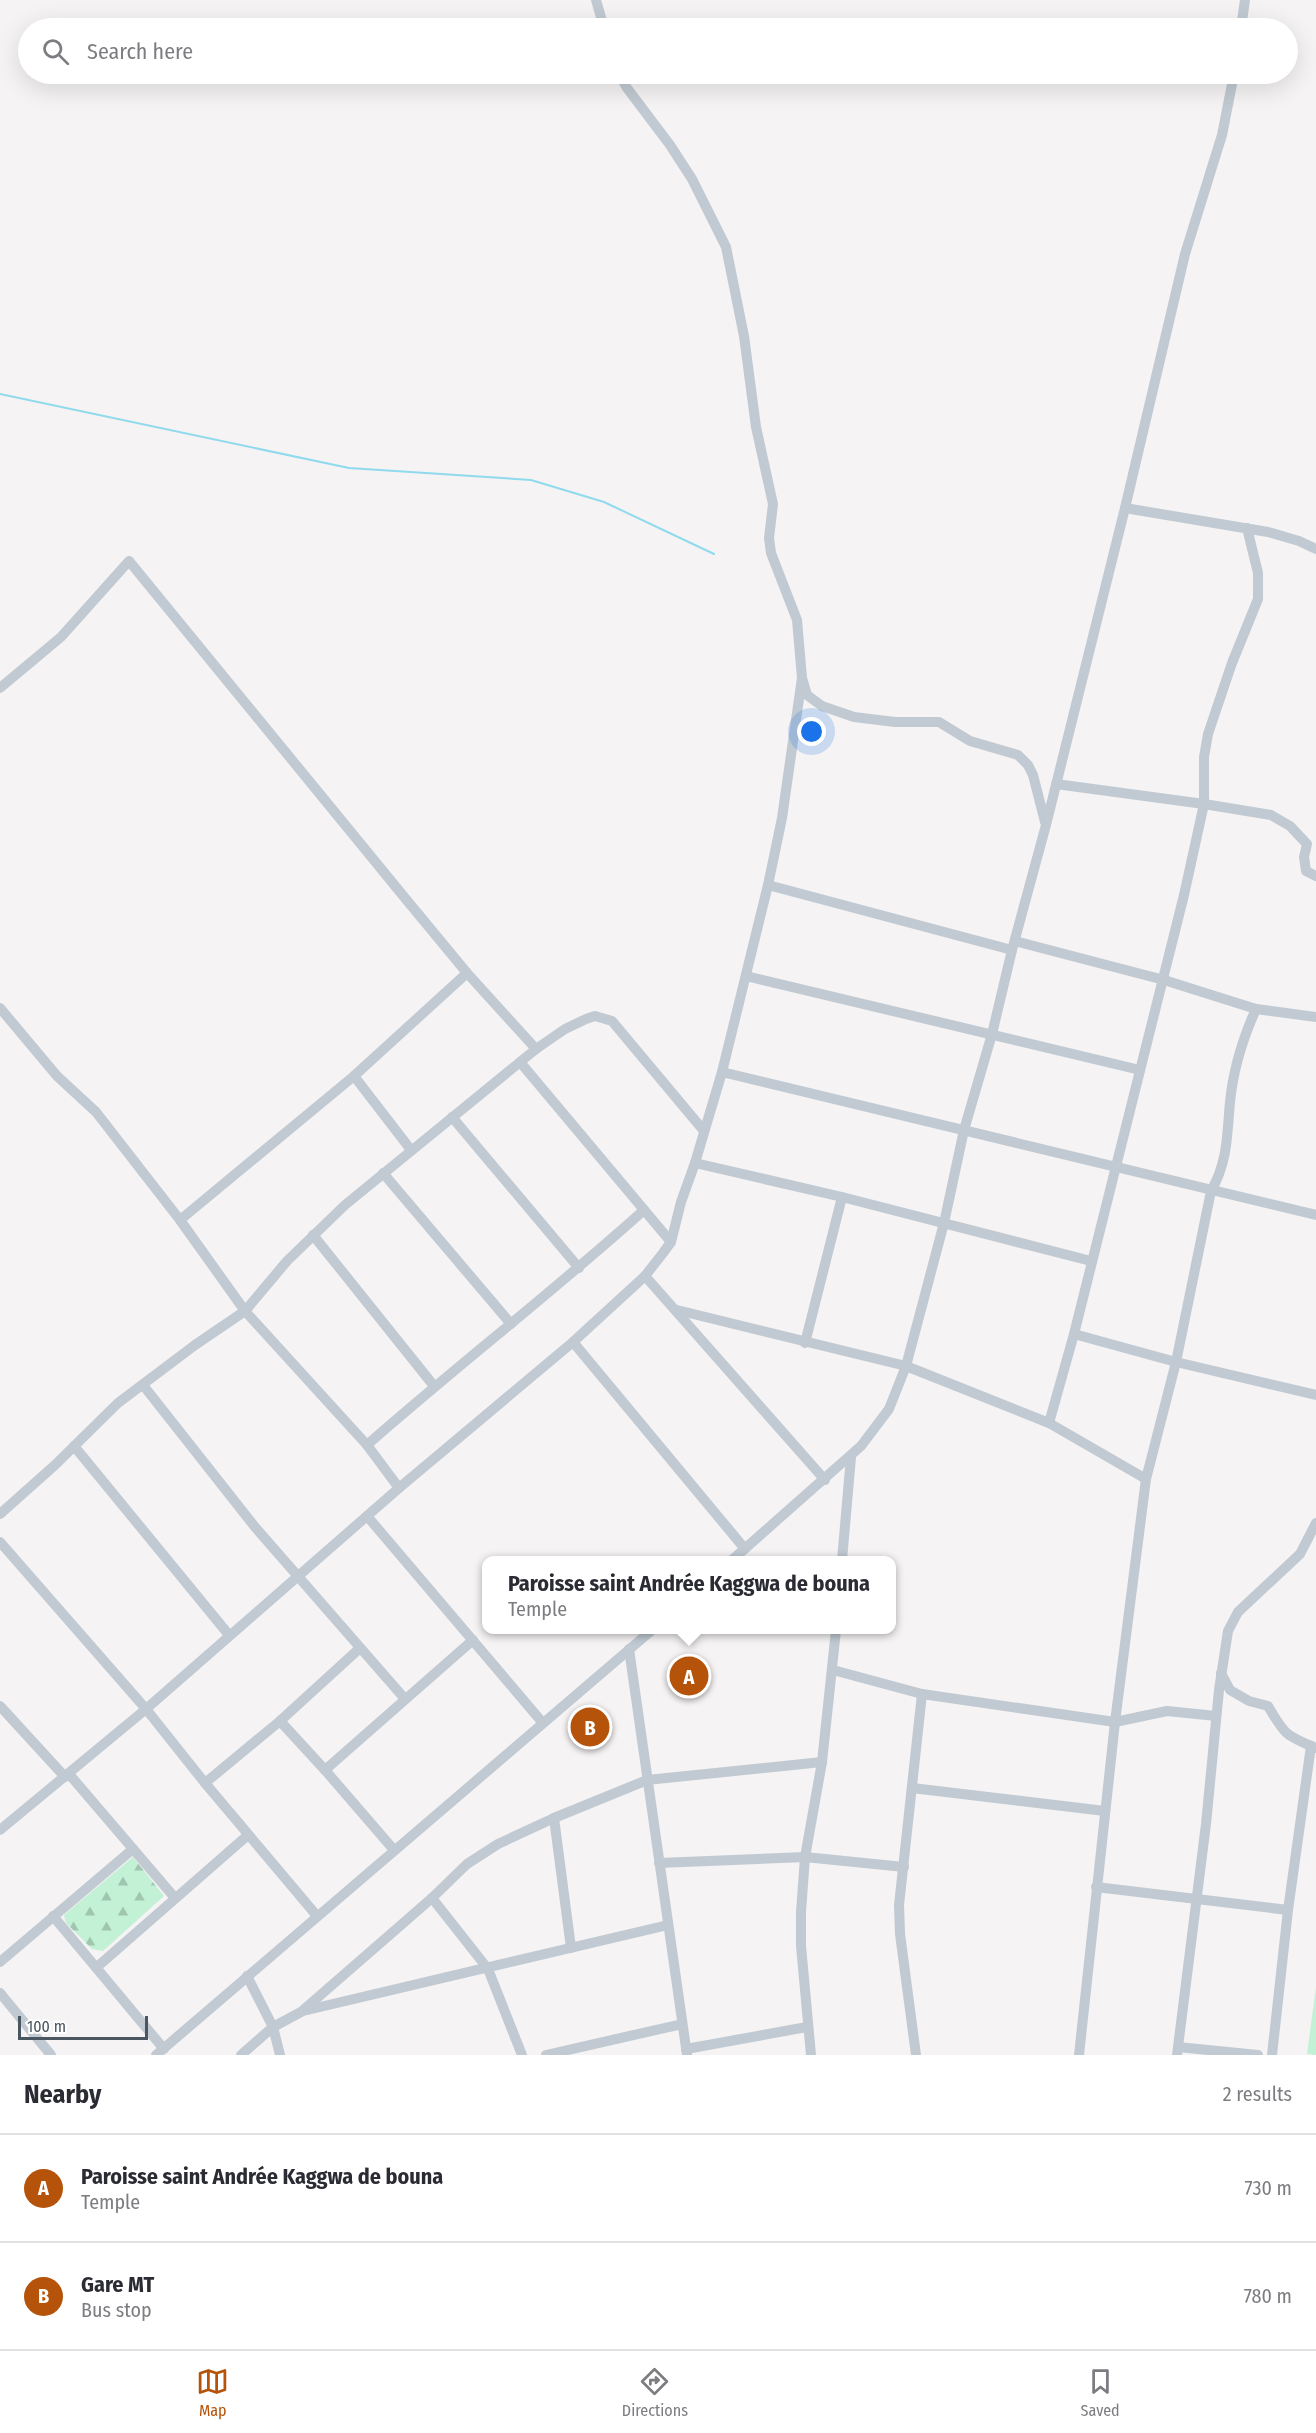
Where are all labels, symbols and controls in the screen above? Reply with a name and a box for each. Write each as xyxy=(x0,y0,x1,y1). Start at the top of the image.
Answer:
search box xyxy=(18,18,1298,84)
icon: search xyxy=(39,35,72,68)
text: Search here xyxy=(87,38,193,65)
your location xyxy=(797,717,826,746)
popup xyxy=(482,1556,896,1634)
text: Paroisse saint Andrée Kaggwa de bouna xyxy=(508,1570,870,1597)
text: Temple xyxy=(508,1597,567,1621)
pin: A xyxy=(670,1654,708,1698)
pin: B xyxy=(570,1704,610,1750)
scale bar xyxy=(18,2013,148,2040)
text: 100 m xyxy=(27,2017,66,2036)
text: Nearby xyxy=(24,2079,101,2110)
text: 2 results xyxy=(1223,2082,1292,2106)
text: Paroisse saint Andrée Kaggwa de bouna xyxy=(81,2163,443,2190)
text: A xyxy=(38,2176,49,2200)
text: 730 m xyxy=(1245,2176,1292,2200)
text: Temple xyxy=(81,2190,140,2214)
text: Gare MT xyxy=(81,2271,154,2298)
text: B xyxy=(38,2284,49,2308)
text: 780 m xyxy=(1244,2284,1292,2308)
text: Bus stop xyxy=(81,2298,152,2322)
tab: Map xyxy=(196,2365,229,2420)
tab: Directions xyxy=(622,2365,688,2420)
tab: Saved xyxy=(1081,2365,1120,2420)

